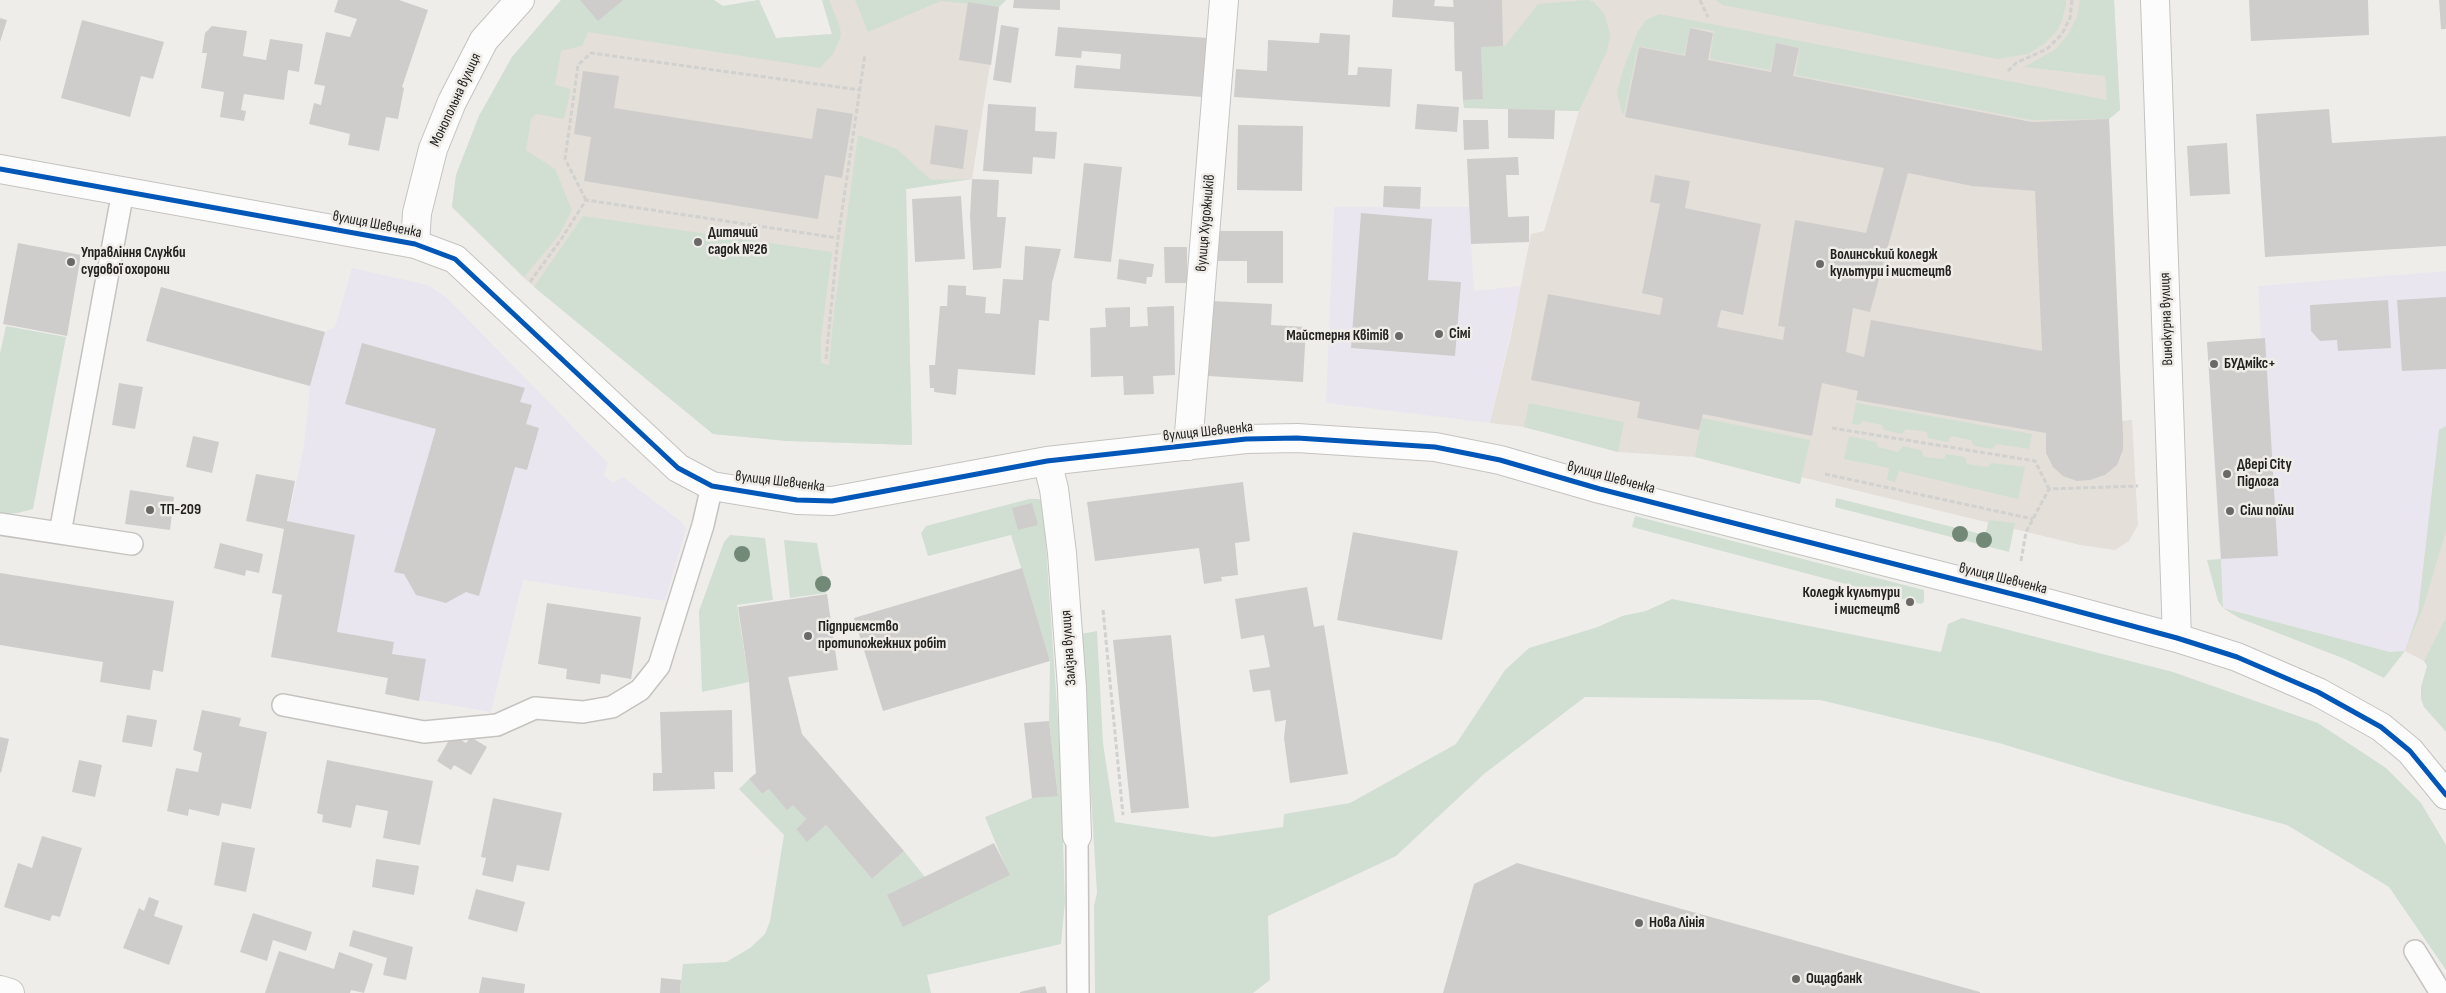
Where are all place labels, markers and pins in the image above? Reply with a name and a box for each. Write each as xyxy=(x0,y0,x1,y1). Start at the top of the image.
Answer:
place label: Дитячий садок №26 xyxy=(708,224,768,259)
marker: Дитячий садок №26 xyxy=(692,236,704,248)
place label: Управління Служби судової охорони xyxy=(81,244,186,279)
place label: Волинський коледж культури і мистецтв xyxy=(1830,246,1952,281)
marker: Управління Служби судової охорони xyxy=(65,256,77,268)
marker: Волинський коледж культури і мистецтв xyxy=(1814,258,1826,270)
place label: Сімі xyxy=(1449,325,1471,343)
place label: Майстерня Квітів xyxy=(1286,327,1389,345)
marker: Сімі xyxy=(1433,328,1445,340)
marker: Майстерня Квітів xyxy=(1393,330,1405,342)
place label: БУДмікс+ xyxy=(2224,355,2276,373)
marker: БУДмікс+ xyxy=(2208,358,2220,370)
place label: Двері City Підлога xyxy=(2237,456,2292,491)
marker: Двері City Підлога xyxy=(2221,468,2233,480)
place label: ТП-209 xyxy=(160,501,201,519)
place label: Сіли поїли xyxy=(2240,502,2294,520)
marker: ТП-209 xyxy=(144,504,156,516)
marker: Сіли поїли xyxy=(2224,505,2236,517)
place label: Коледж культури і мистецтв xyxy=(1803,584,1900,619)
marker: Коледж культури і мистецтв xyxy=(1904,596,1916,608)
place label: Підприємство протипожежних робіт xyxy=(818,618,946,653)
marker: Підприємство протипожежних робіт xyxy=(802,630,814,642)
place label: Нова Лінія xyxy=(1649,914,1705,932)
marker: Нова Лінія xyxy=(1633,917,1645,929)
place label: Ощадбанк xyxy=(1806,970,1862,988)
marker: Ощадбанк xyxy=(1790,973,1802,985)

